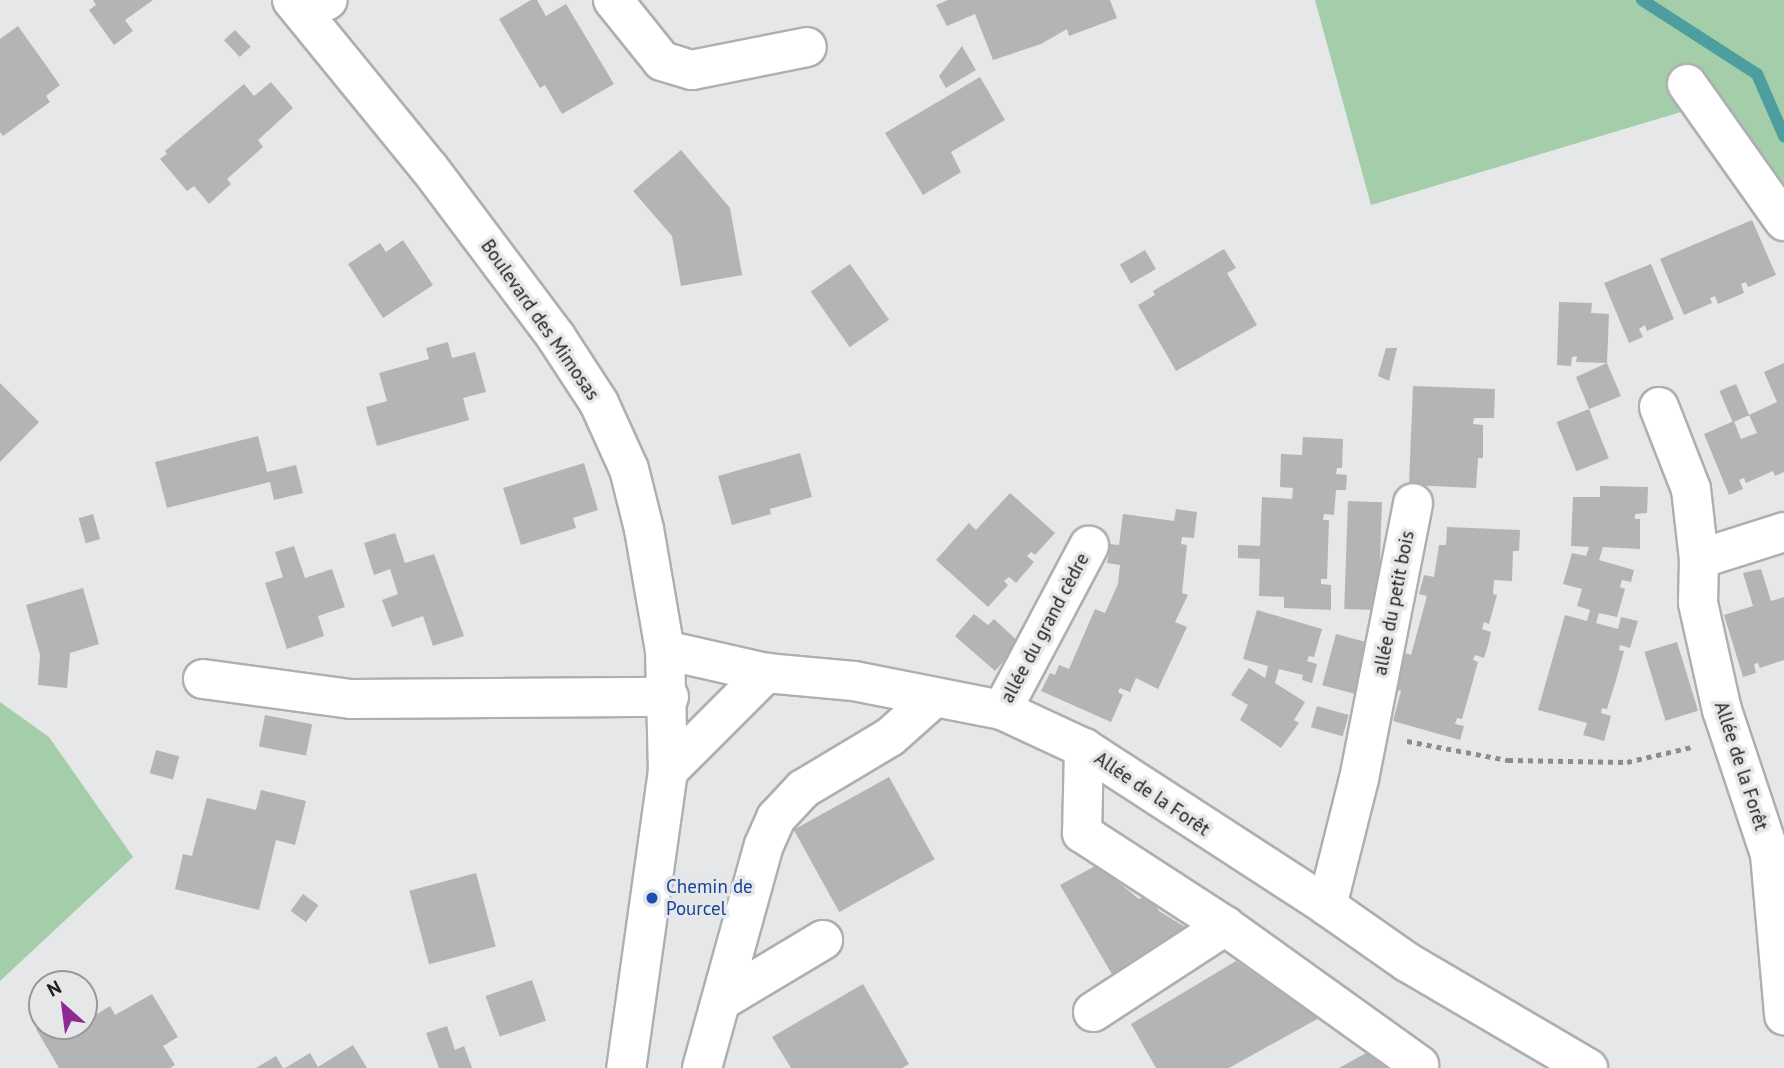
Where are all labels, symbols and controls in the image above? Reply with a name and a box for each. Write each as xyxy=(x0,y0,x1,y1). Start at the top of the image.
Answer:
street label: Boulevard des Mimosas xyxy=(476,235,604,405)
street label: allée du petit bois xyxy=(1369,529,1419,677)
street label: allée du grand cèdre xyxy=(996,549,1094,707)
street label: Allée de la Forêt xyxy=(1709,699,1773,833)
street label: Allée de la Forêt xyxy=(1090,747,1214,841)
place label: Chemin de Pourcel xyxy=(666,876,753,920)
marker: Chemin de Pourcel xyxy=(644,890,660,906)
north arrow xyxy=(28,970,98,1040)
text: N xyxy=(43,975,65,1002)

